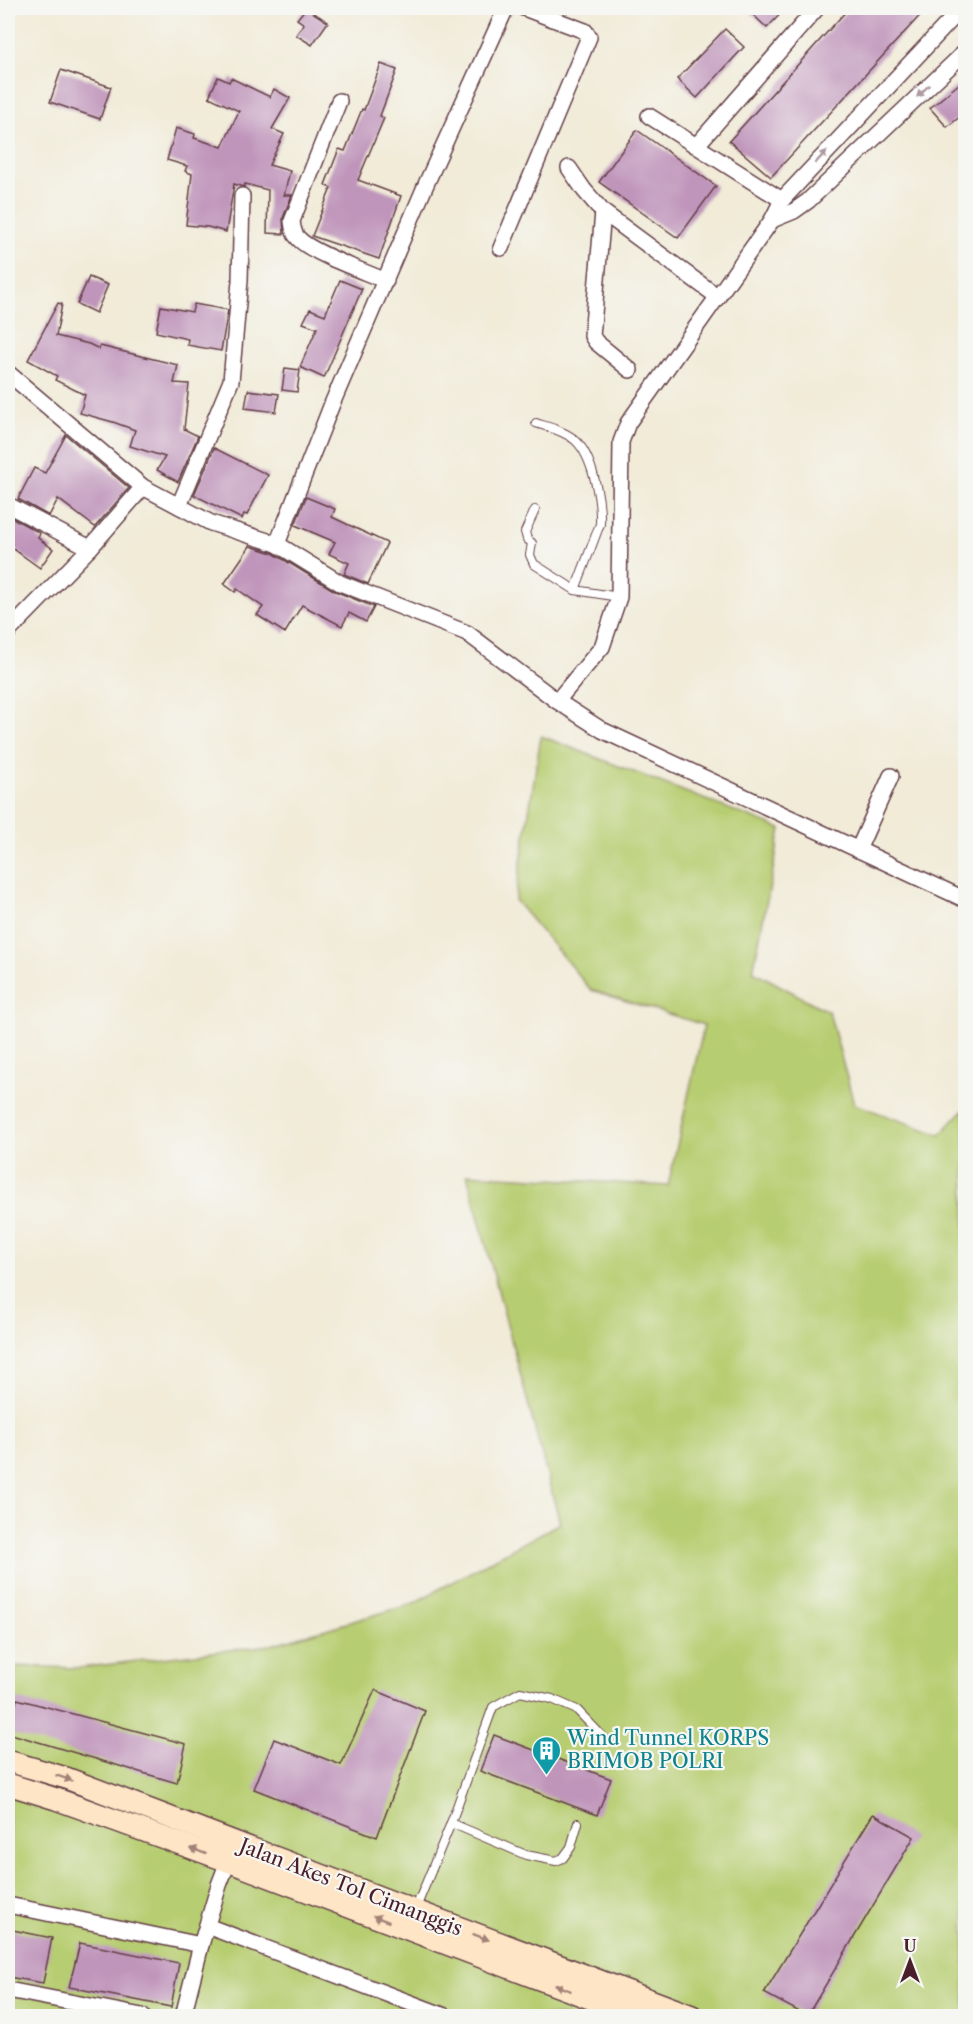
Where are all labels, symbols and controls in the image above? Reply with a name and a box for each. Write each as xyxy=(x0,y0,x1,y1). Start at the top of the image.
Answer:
one-way arrow xyxy=(917,84,931,98)
one-way arrow xyxy=(814,150,828,165)
place label: Wind Tunnel KORPS BRIMOB POLRI xyxy=(566,1726,769,1773)
building icon: Wind Tunnel KORPS BRIMOB POLRI xyxy=(530,1734,562,1776)
one-way arrow xyxy=(55,1773,73,1783)
street label: Jalan Akes Tol Cimanggis xyxy=(233,1832,466,1941)
one-way arrow xyxy=(189,1845,207,1855)
one-way arrow xyxy=(371,1914,389,1924)
north arrow xyxy=(880,1931,940,1991)
one-way arrow xyxy=(472,1932,490,1942)
text: U xyxy=(904,1936,917,1956)
one-way arrow xyxy=(554,1983,572,1993)

